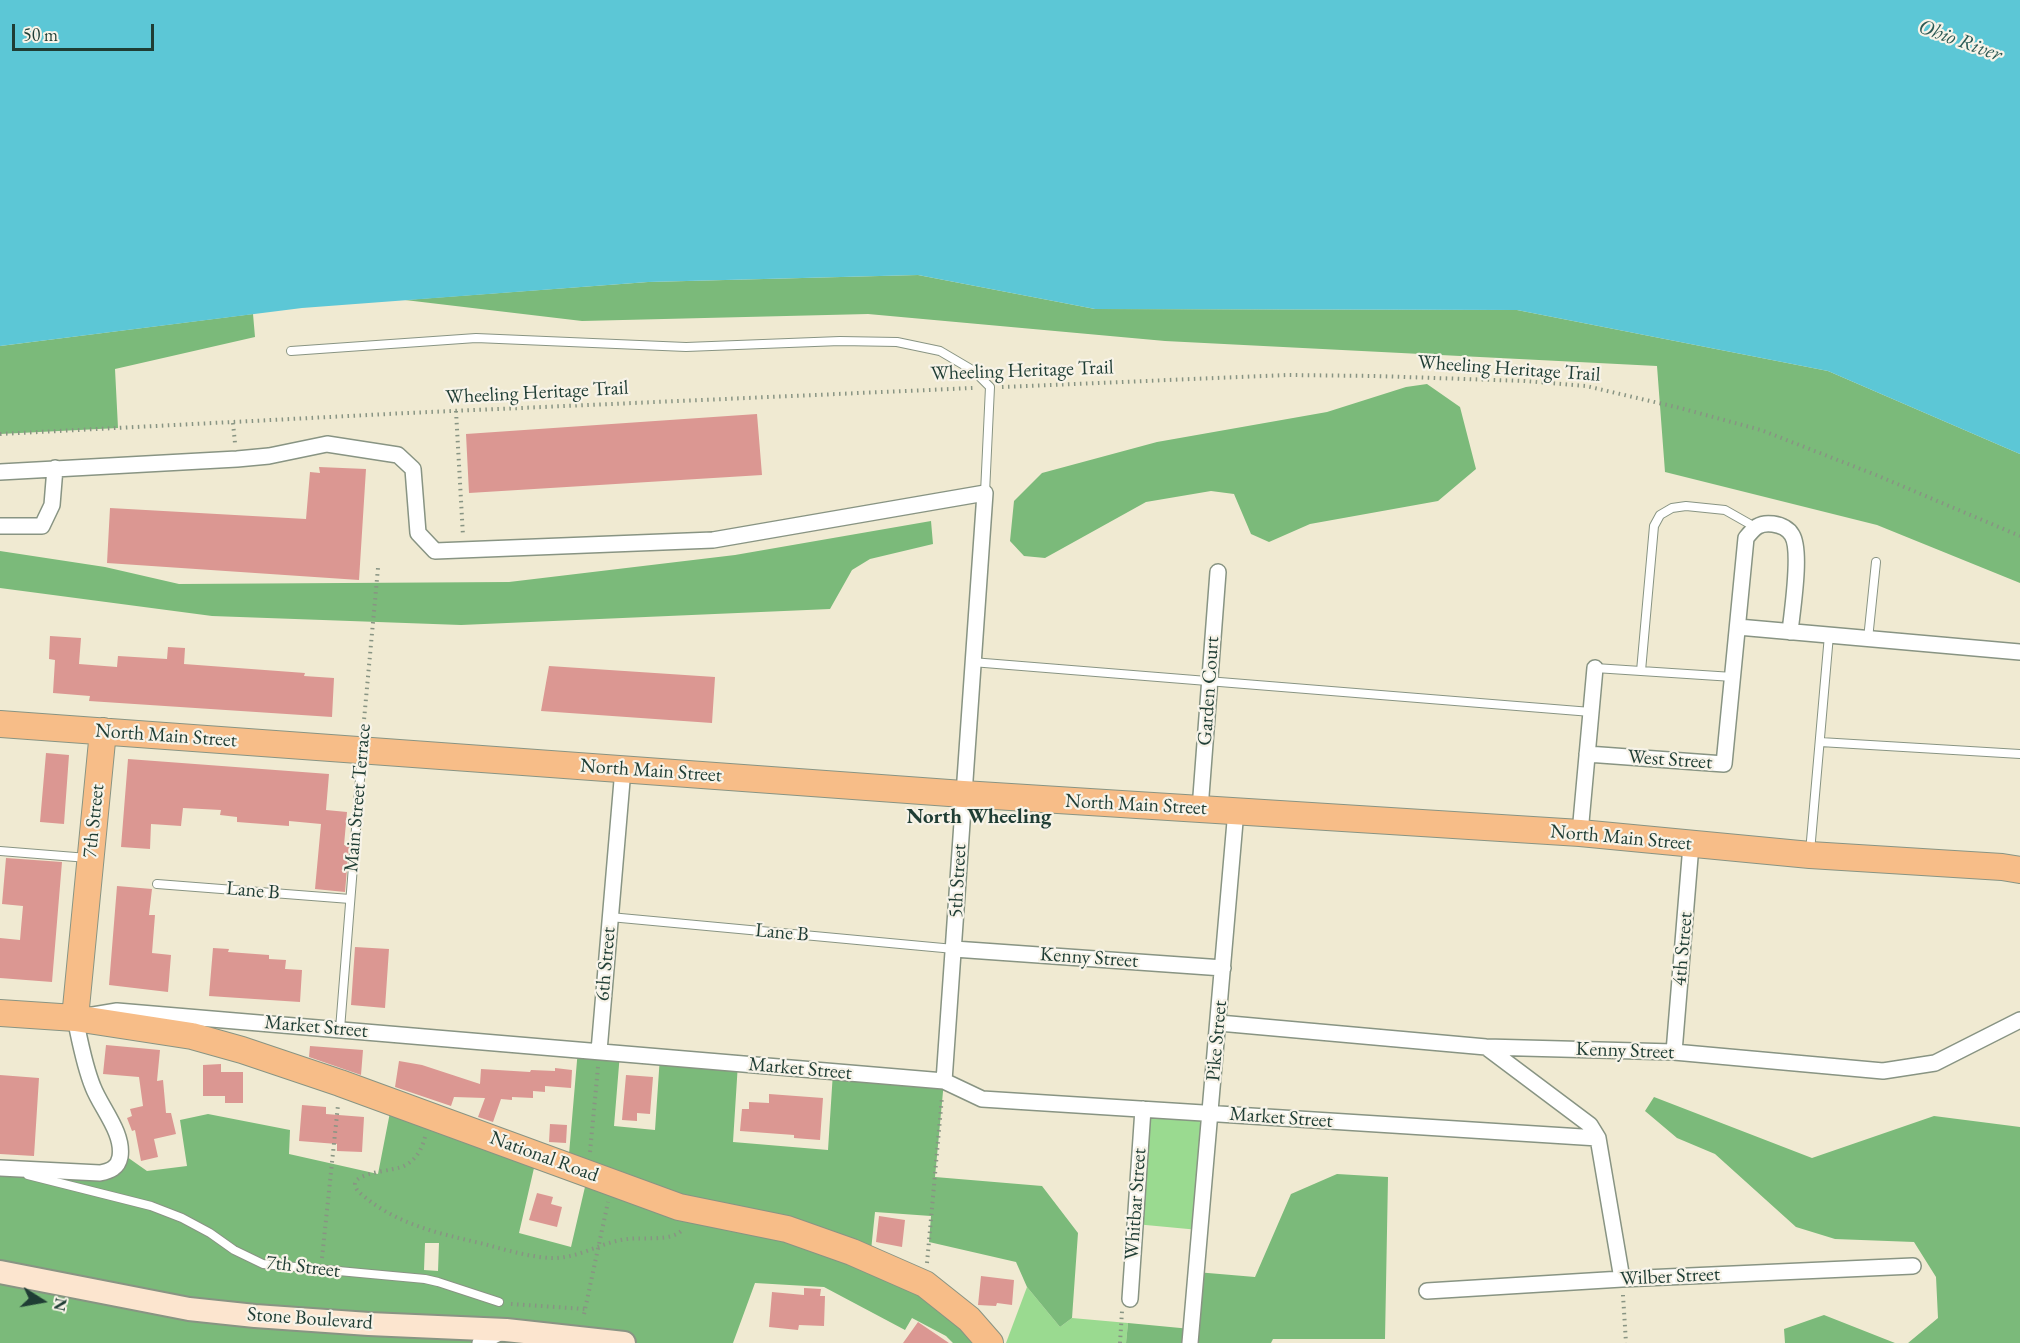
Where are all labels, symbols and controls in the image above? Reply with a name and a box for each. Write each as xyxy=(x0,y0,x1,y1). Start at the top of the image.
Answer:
scale bar xyxy=(15,12,158,50)
water label: Ohio River xyxy=(1915,14,2005,68)
text: 50 m xyxy=(23,23,58,46)
street label: Wheeling Heritage Trail xyxy=(1417,351,1601,387)
street label: Wheeling Heritage Trail xyxy=(930,356,1114,386)
street label: Wheeling Heritage Trail xyxy=(445,376,629,410)
street label: Garden Court xyxy=(1193,636,1225,746)
street label: North Main Street xyxy=(94,719,238,753)
street label: Main Street Terrace xyxy=(340,723,376,873)
street label: West Street xyxy=(1627,745,1713,775)
street label: North Main Street xyxy=(579,754,723,788)
street label: 7th Street xyxy=(78,783,110,859)
street label: North Main Street xyxy=(1064,789,1208,821)
district label: North Wheeling xyxy=(907,804,1051,830)
street label: North Main Street xyxy=(1549,820,1693,856)
street label: 5th Street xyxy=(944,843,972,919)
street label: Lane B xyxy=(225,877,281,905)
street label: 4th Street xyxy=(1668,911,1698,987)
street label: Lane B xyxy=(754,919,810,947)
street label: 6th Street xyxy=(591,926,621,1002)
street label: Kenny Street xyxy=(1039,943,1139,973)
street label: Pike Street xyxy=(1202,1000,1232,1082)
street label: Market Street xyxy=(263,1011,369,1043)
street label: Kenny Street xyxy=(1575,1037,1675,1065)
street label: Market Street xyxy=(747,1053,853,1085)
street label: Market Street xyxy=(1228,1102,1334,1134)
street label: National Road xyxy=(486,1126,602,1188)
street label: Whitbar Street xyxy=(1120,1147,1152,1261)
street label: 7th Street xyxy=(265,1251,341,1283)
street label: Wilber Street xyxy=(1619,1262,1721,1292)
north arrow xyxy=(12,1271,72,1331)
text: N xyxy=(49,1296,72,1313)
street label: Stone Boulevard xyxy=(246,1303,374,1335)

